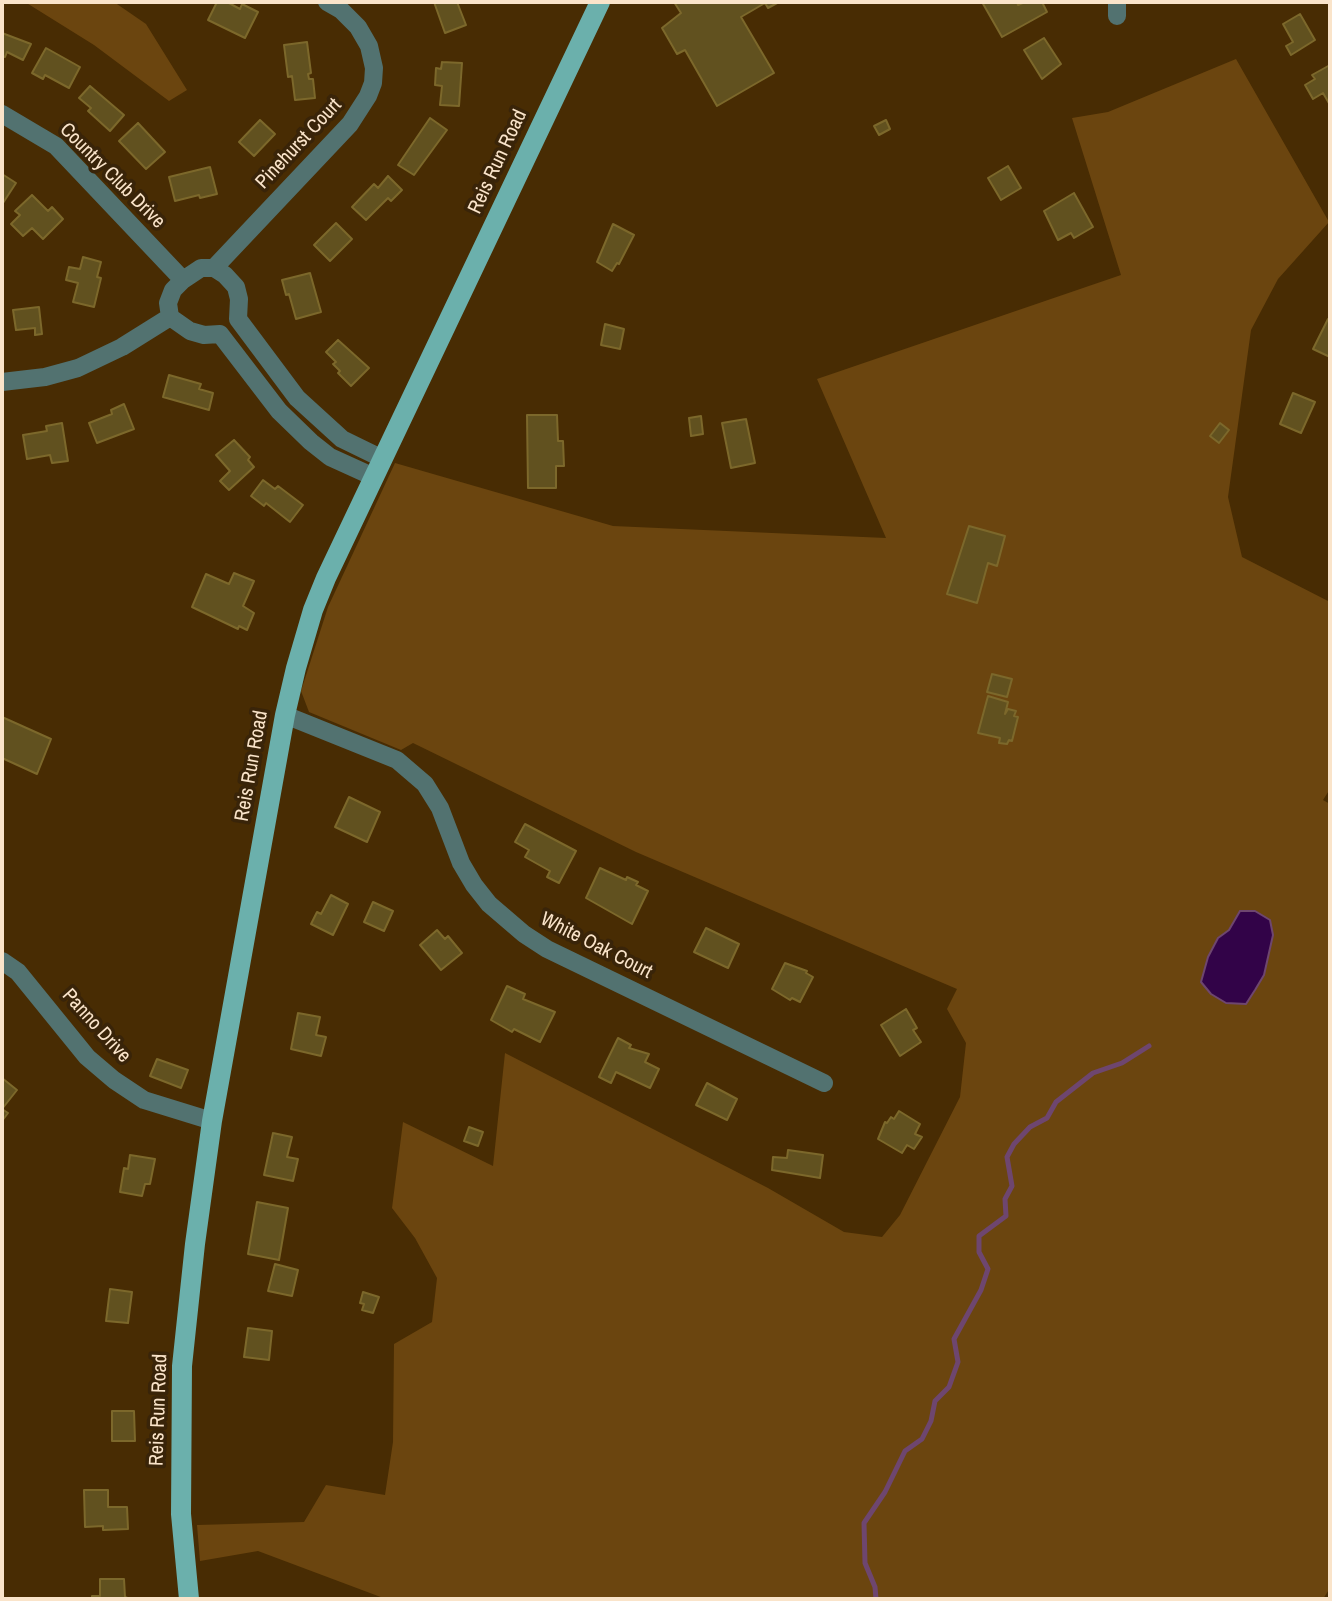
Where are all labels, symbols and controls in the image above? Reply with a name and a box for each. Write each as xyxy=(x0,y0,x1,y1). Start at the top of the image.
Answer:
street label: Pinehurst Court xyxy=(251,94,347,194)
street label: Reis Run Road xyxy=(463,106,533,218)
street label: Country Club Drive xyxy=(54,118,170,234)
street label: Reis Run Road xyxy=(230,709,274,823)
street label: White Oak Court xyxy=(536,908,656,984)
street label: Panno Drive xyxy=(57,984,135,1068)
street label: Reis Run Road xyxy=(145,1354,173,1466)

